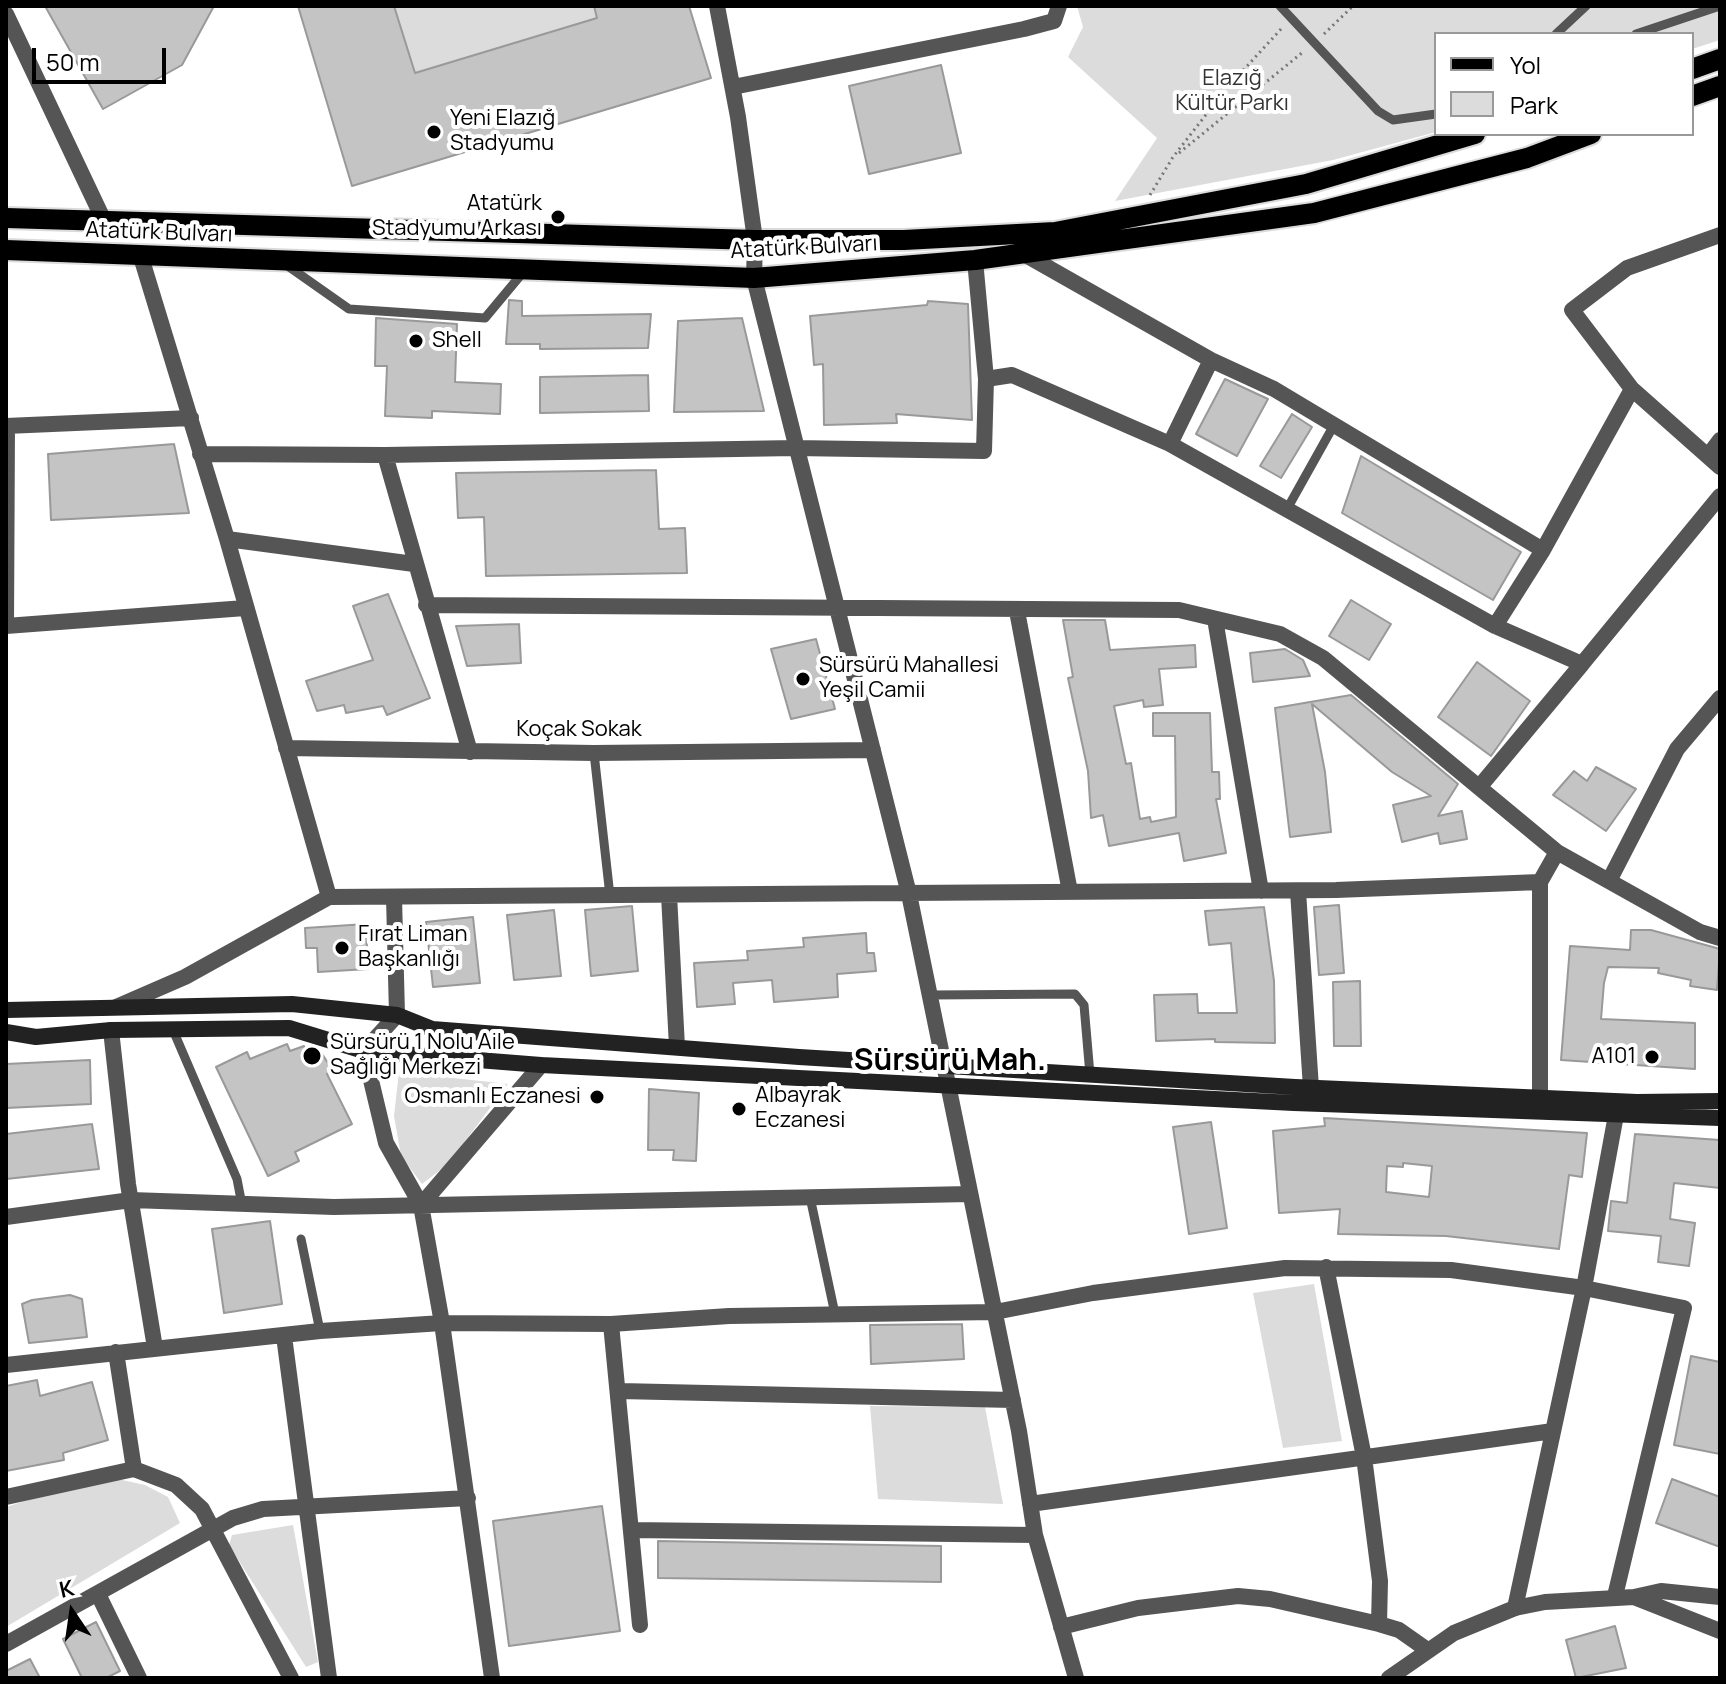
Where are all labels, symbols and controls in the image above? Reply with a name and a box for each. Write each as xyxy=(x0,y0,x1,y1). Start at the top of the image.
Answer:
scale bar xyxy=(36,32,170,82)
legend xyxy=(1434,32,1694,136)
text: 50 m xyxy=(46,45,100,78)
text: Yol xyxy=(1510,48,1541,81)
park label: Elazığ Kültür Parkı xyxy=(1175,66,1289,118)
text: Park xyxy=(1510,88,1558,121)
place label: Yeni Elazığ Stadyumu xyxy=(450,106,555,158)
marker: Yeni Elazığ Stadyumu xyxy=(425,123,443,141)
place label: Atatürk Stadyumu Arkası xyxy=(372,191,542,242)
marker: Atatürk Stadyumu Arkası xyxy=(549,208,567,226)
street label: Atatürk Bulvarı xyxy=(85,217,233,249)
street label: Atatürk Bulvarı xyxy=(730,231,878,265)
place label: Shell xyxy=(432,328,482,354)
marker: Shell xyxy=(407,332,425,350)
place label: Sürsürü Mahallesi Yeşil Camii xyxy=(819,653,999,704)
marker: Sürsürü Mahallesi Yeşil Camii xyxy=(794,670,812,688)
street label: Koçak Sokak xyxy=(516,717,642,743)
place label: Fırat Liman Başkanlığı xyxy=(358,922,467,974)
marker: Fırat Liman Başkanlığı xyxy=(333,939,351,957)
place label: Sürsürü 1 Nolu Aile Sağlığı Merkezi xyxy=(330,1030,515,1082)
district label: Sürsürü Mah. xyxy=(854,1044,1046,1080)
place label: A101 xyxy=(1591,1044,1636,1070)
marker: Sürsürü 1 Nolu Aile Sağlığı Merkezi xyxy=(301,1045,323,1067)
marker: A101 xyxy=(1643,1048,1661,1066)
place label: Albayrak Eczanesi xyxy=(755,1083,845,1134)
place label: Osmanlı Eczanesi xyxy=(404,1084,581,1110)
marker: Osmanlı Eczanesi xyxy=(588,1088,606,1106)
marker: Albayrak Eczanesi xyxy=(730,1100,748,1118)
north arrow xyxy=(32,1572,112,1652)
text: K xyxy=(56,1572,77,1605)

